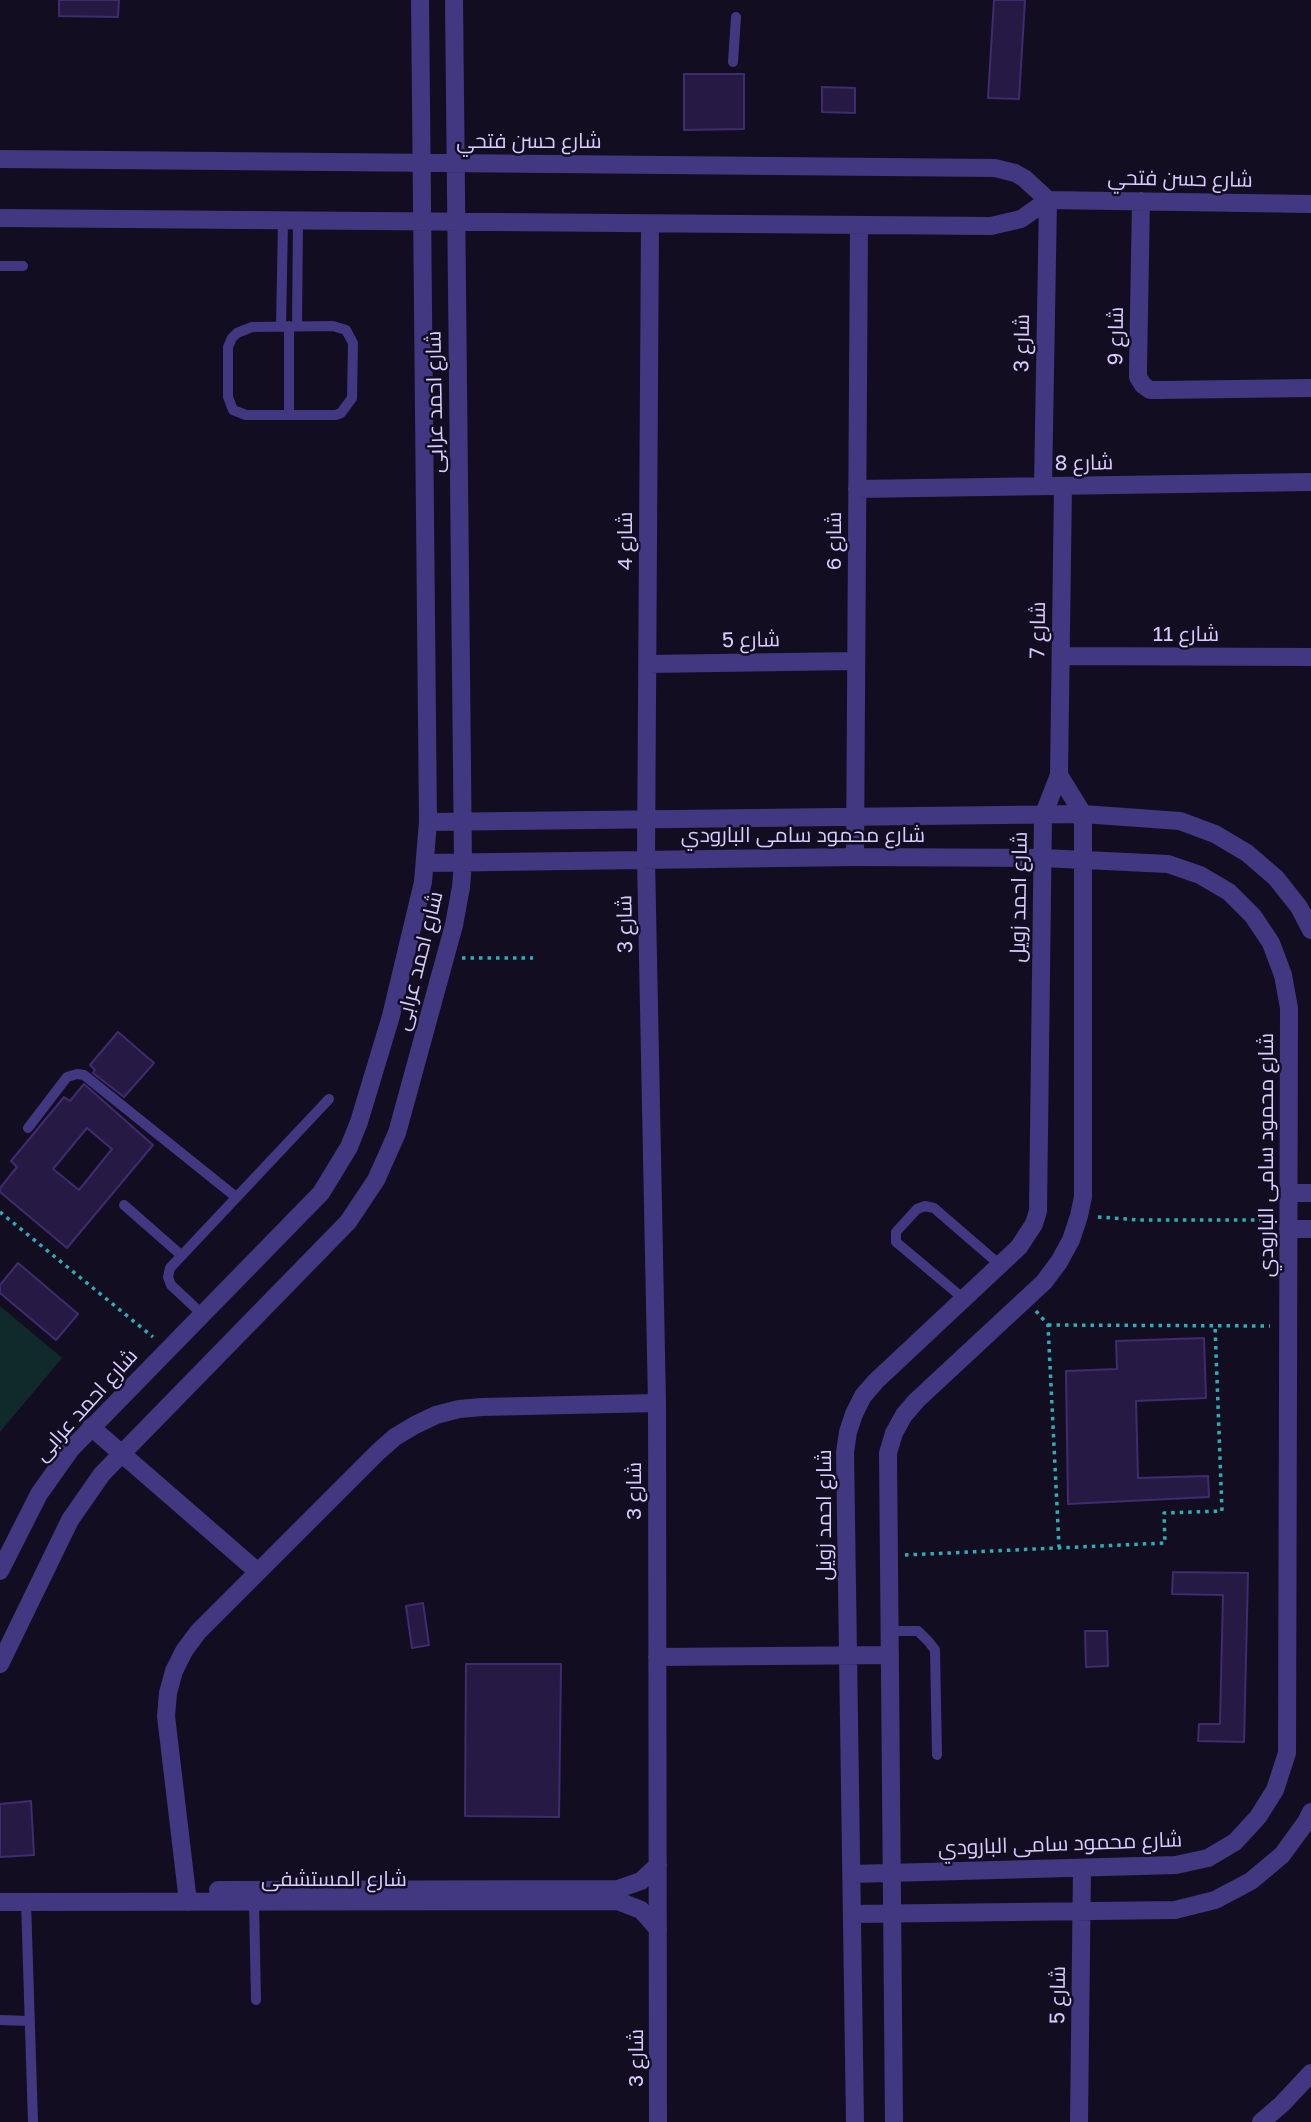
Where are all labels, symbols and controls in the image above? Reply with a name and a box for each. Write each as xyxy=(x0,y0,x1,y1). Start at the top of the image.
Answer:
street label: شارع حسن فتحي xyxy=(456,128,602,154)
street label: شارع حسن فتحي xyxy=(1107,165,1253,193)
street label: شارع 9 xyxy=(1103,306,1129,366)
street label: شارع 3 xyxy=(1009,314,1035,372)
street label: شارع احمد عرابى xyxy=(421,331,449,473)
street label: شارع 8 xyxy=(1054,450,1114,476)
street label: شارع 4 xyxy=(612,512,638,570)
street label: شارع 6 xyxy=(821,512,847,570)
street label: شارع 7 xyxy=(1025,601,1051,659)
street label: شارع 11 xyxy=(1153,621,1219,647)
street label: شارع 5 xyxy=(722,627,780,653)
street label: شارع محمود سامى البارودي xyxy=(681,822,925,848)
street label: شارع احمد زويل xyxy=(1005,831,1033,963)
street label: شارع احمد عرابى xyxy=(390,889,448,1033)
street label: شارع 3 xyxy=(612,895,638,953)
street label: شارع محمود سامى البارودي xyxy=(1253,1033,1279,1277)
street label: شارع احمد عرابى xyxy=(29,1344,143,1466)
street label: شارع احمد زويل xyxy=(811,1449,837,1581)
street label: شارع 3 xyxy=(621,1462,647,1520)
street label: شارع محمود سامى البارودي xyxy=(937,1827,1183,1861)
street label: شارع المستشفى xyxy=(261,1866,407,1892)
street label: شارع 5 xyxy=(1045,1966,1071,2024)
street label: شارع 3 xyxy=(623,2029,649,2087)

